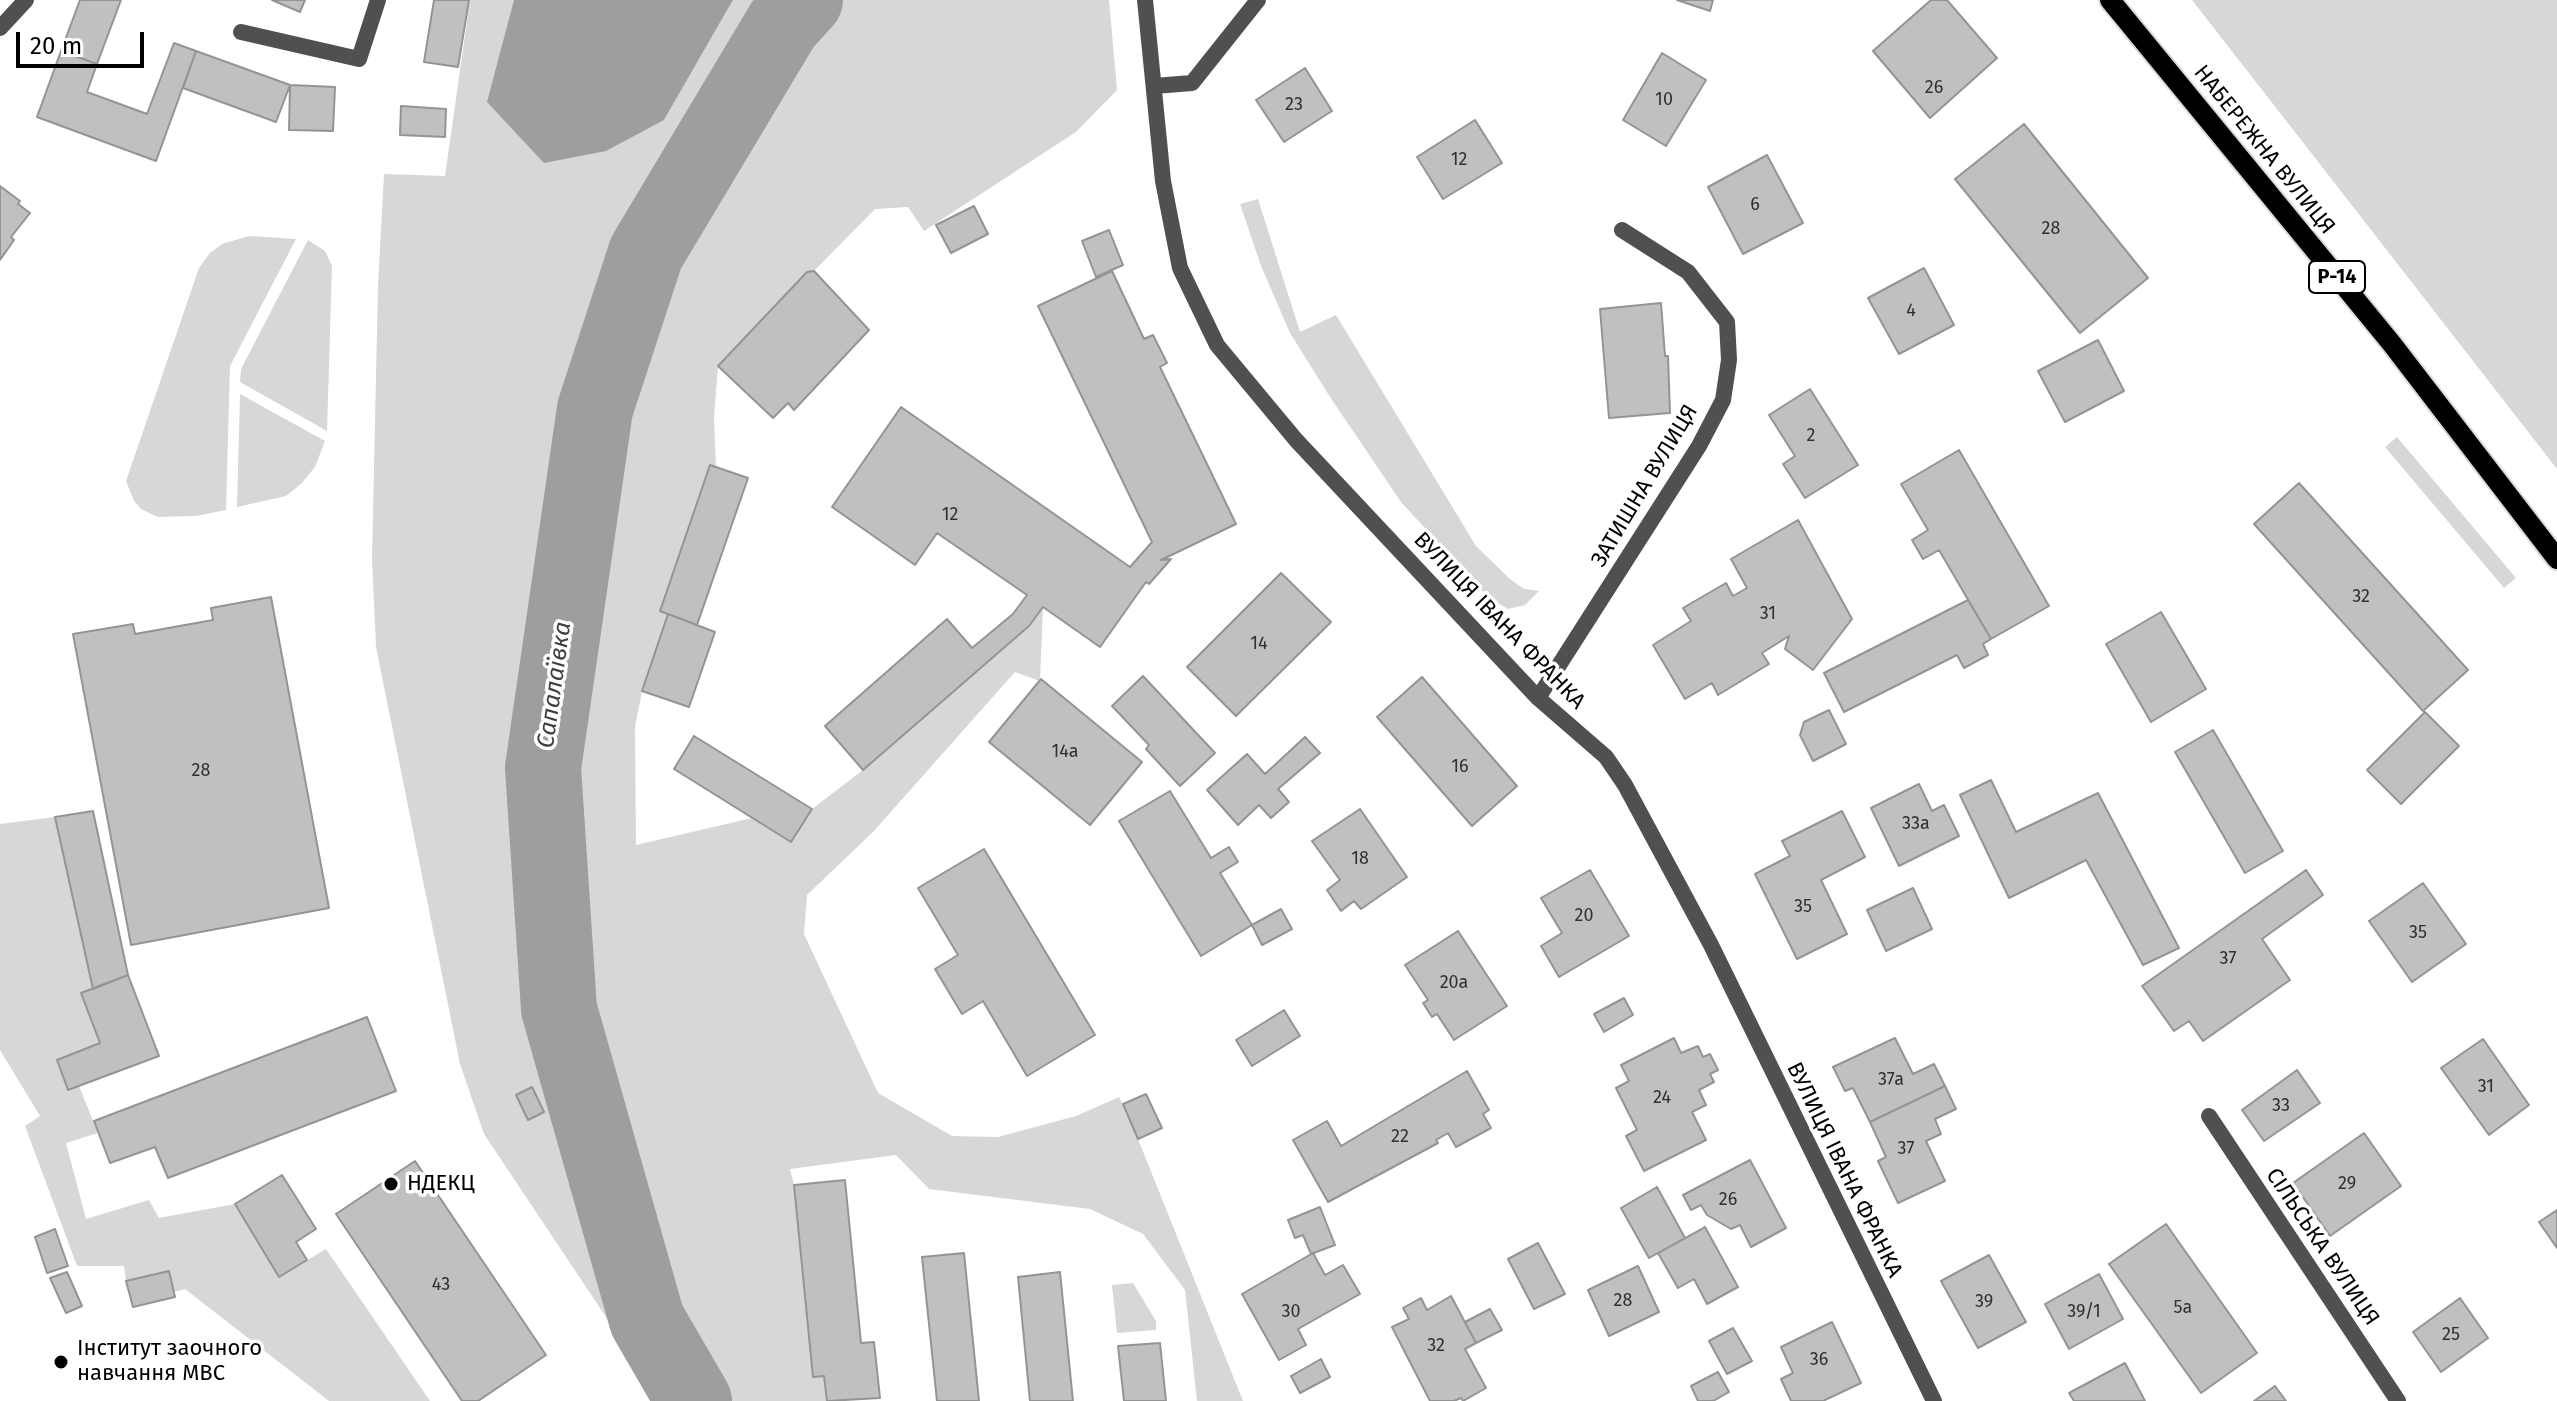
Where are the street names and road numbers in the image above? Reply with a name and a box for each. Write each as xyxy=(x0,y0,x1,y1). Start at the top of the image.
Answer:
street label: НАБЕРЕЖНА ВУЛИЦЯ xyxy=(2188,60,2340,240)
road number: Р-14 xyxy=(2309,261,2365,293)
street label: ЗАТИШНА ВУЛИЦЯ xyxy=(1586,400,1704,572)
street label: ВУЛИЦЯ ІВАНА ФРАНКА xyxy=(1408,527,1590,715)
street label: ВУЛИЦЯ ІВАНА ФРАНКА xyxy=(1780,1058,1908,1282)
street label: СІЛЬСЬКА ВУЛИЦЯ xyxy=(2260,1163,2384,1331)

